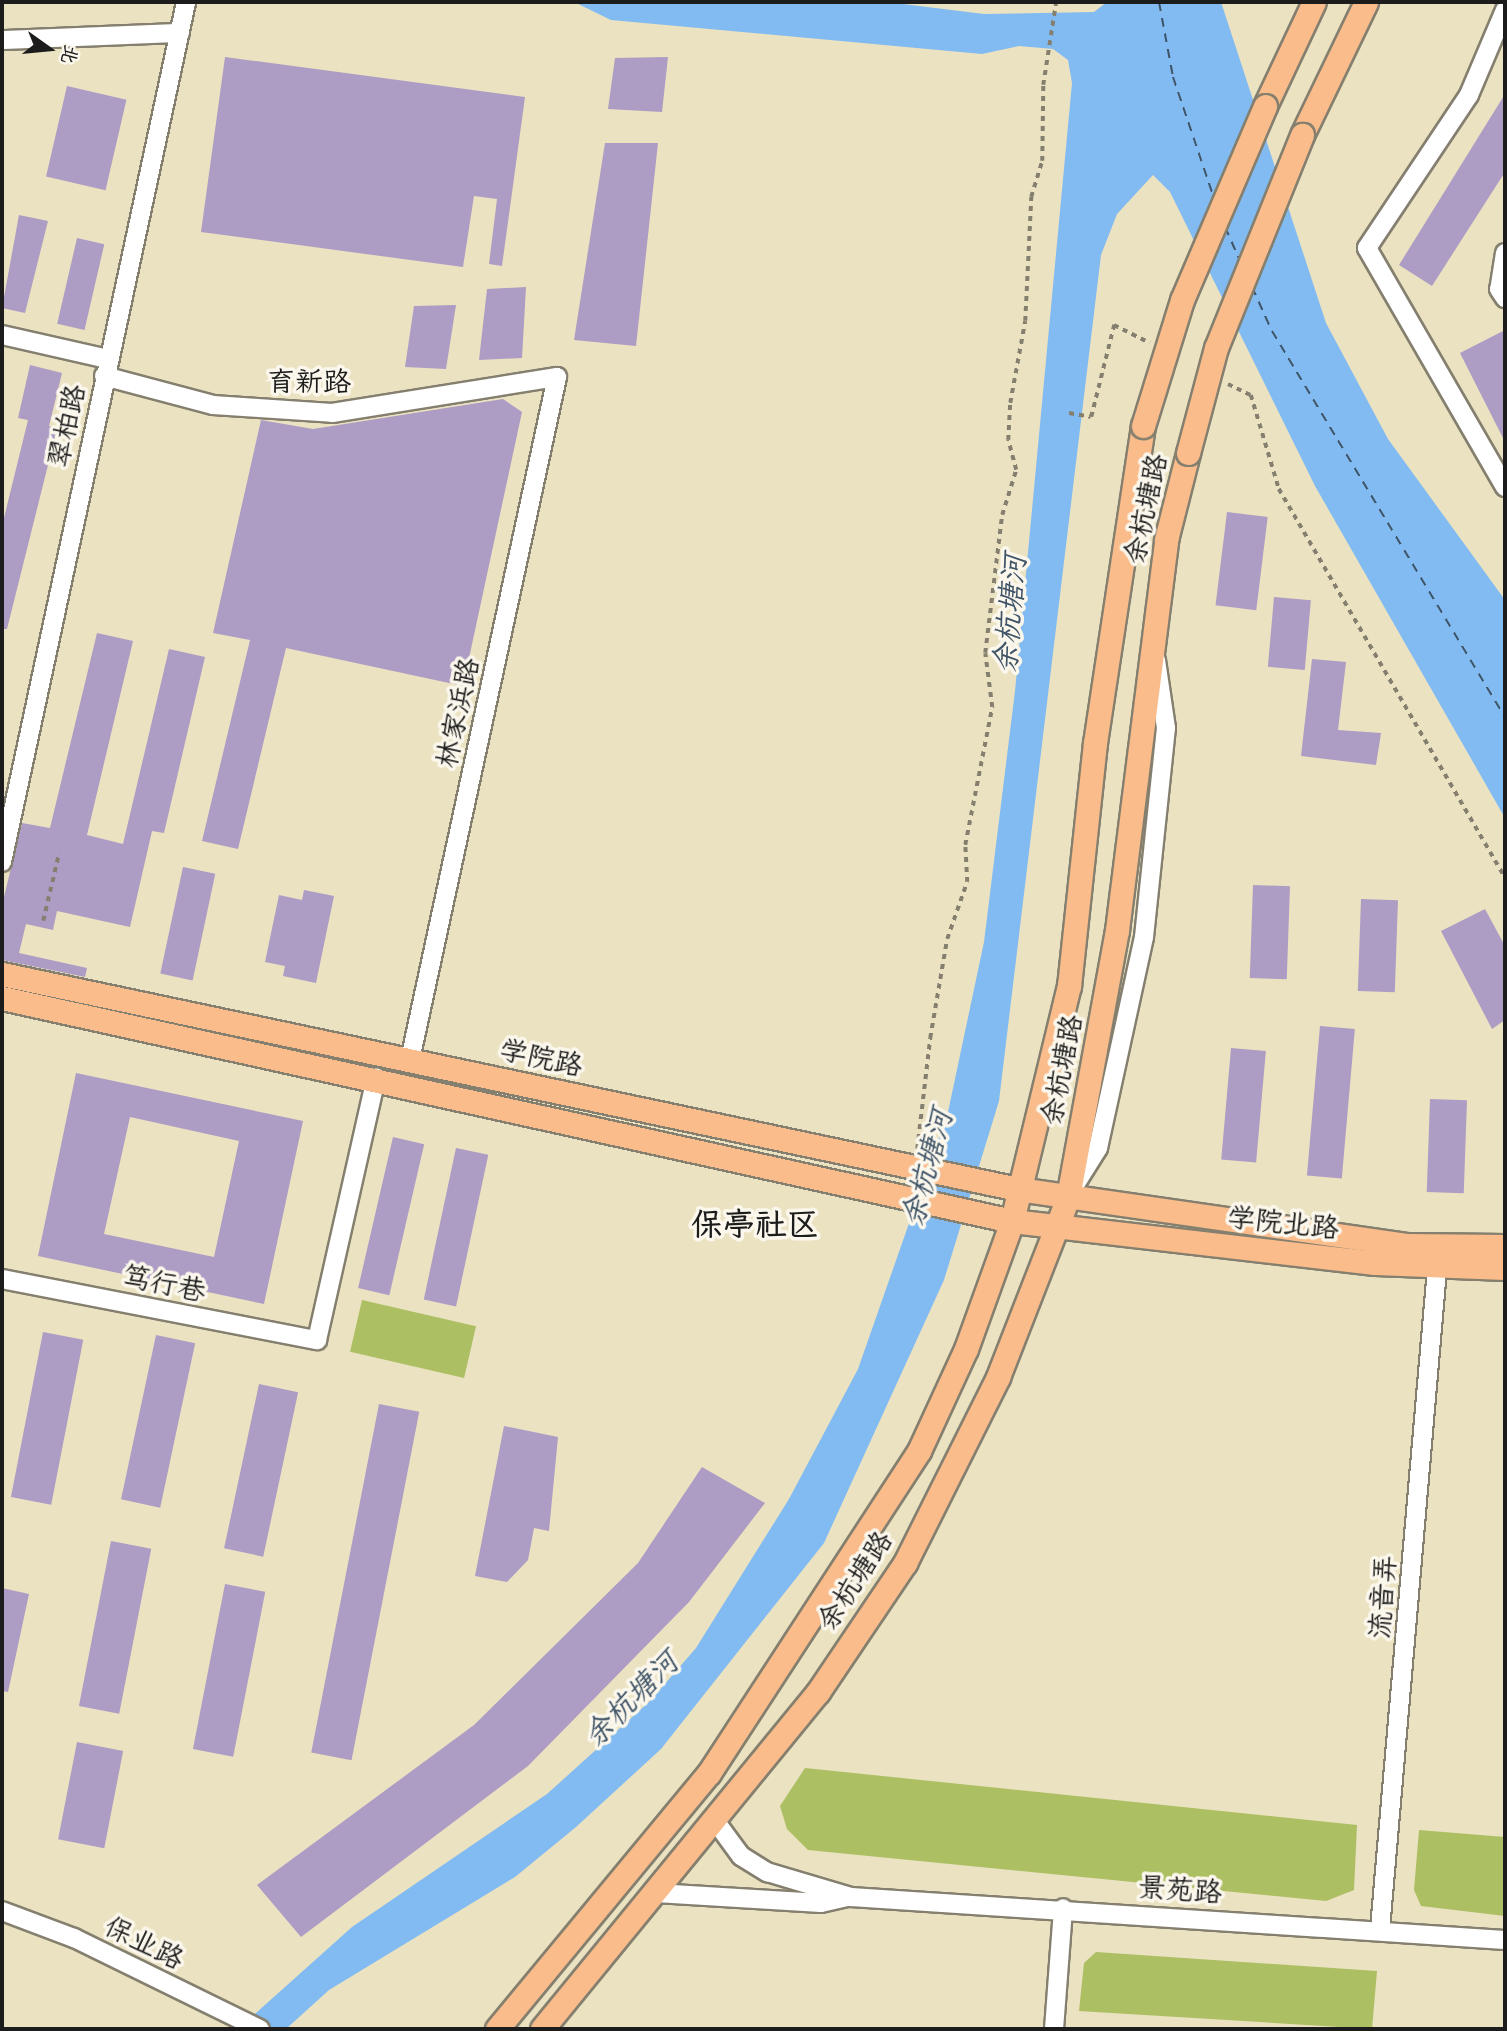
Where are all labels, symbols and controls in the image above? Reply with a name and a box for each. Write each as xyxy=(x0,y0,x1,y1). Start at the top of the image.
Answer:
north arrow xyxy=(14,14,84,84)
text: 北 xyxy=(55,42,83,67)
street label: 育新路 xyxy=(267,365,351,399)
street label: 翠柏路 xyxy=(42,381,92,471)
street label: 余杭塘路 xyxy=(1118,451,1174,567)
water label: 余杭塘河 xyxy=(987,553,1033,675)
street label: 林家浜路 xyxy=(430,655,486,771)
street label: 余杭塘路 xyxy=(1035,1012,1089,1128)
street label: 学院路 xyxy=(496,1033,586,1083)
water label: 余杭塘河 xyxy=(894,1105,960,1231)
street label: 学院北路 xyxy=(1226,1200,1340,1246)
district label: 保亭社区 xyxy=(691,1206,819,1244)
street label: 笃行巷 xyxy=(120,1259,208,1309)
street label: 余杭塘路 xyxy=(810,1525,900,1637)
street label: 流音弄 xyxy=(1363,1554,1403,1640)
water label: 余杭塘河 xyxy=(576,1644,686,1754)
street label: 景苑路 xyxy=(1137,1870,1223,1910)
street label: 保业路 xyxy=(99,1909,189,1977)

